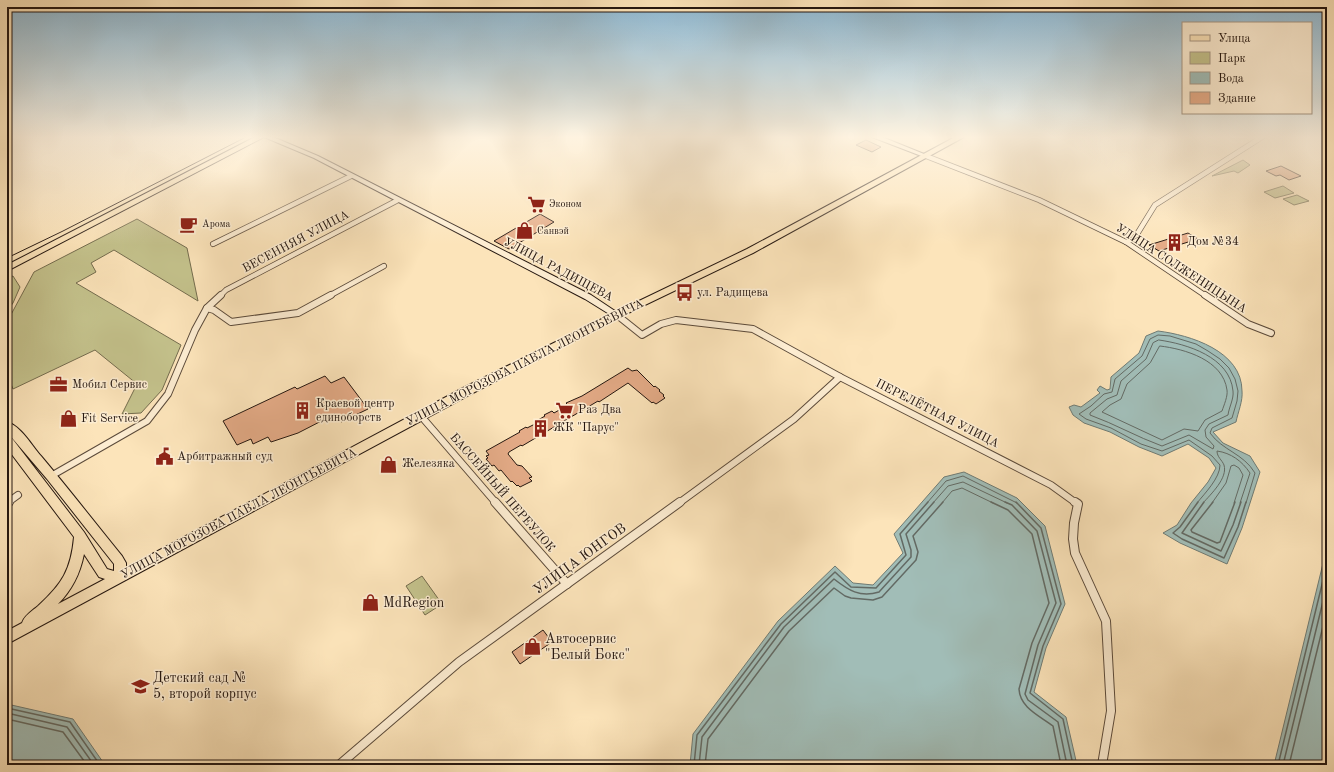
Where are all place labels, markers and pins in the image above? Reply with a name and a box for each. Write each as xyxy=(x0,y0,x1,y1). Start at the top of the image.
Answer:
supermarket icon: Эконом xyxy=(526,194,546,214)
place label: Эконом xyxy=(549,199,582,209)
cafe icon: Арома xyxy=(179,214,199,234)
place label: Арома xyxy=(202,219,231,229)
shop icon: Санвэй xyxy=(514,221,534,241)
place label: Санвэй xyxy=(537,226,569,236)
building icon: Дом №34 xyxy=(1164,232,1184,252)
place label: Дом №34 xyxy=(1187,236,1239,248)
bus stop icon: ул. Радищева xyxy=(674,283,694,303)
place label: ул. Радищева xyxy=(697,287,768,299)
office icon: Мобил Сервис xyxy=(49,375,69,395)
place label: Мобил Сервис xyxy=(72,379,147,391)
place label: Краевой центр единоборств xyxy=(316,398,394,424)
supermarket icon: Раз Два xyxy=(555,400,575,420)
building icon: Краевой центр единоборств xyxy=(293,401,313,421)
place label: Раз Два xyxy=(578,404,621,416)
shop icon: Fit Service xyxy=(58,409,78,429)
place label: Fit Service xyxy=(81,413,139,425)
building icon: ЖК "Парус" xyxy=(530,418,550,438)
place label: ЖК "Парус" xyxy=(553,422,619,434)
public building icon: Арбитражный суд xyxy=(154,447,174,467)
place label: Арбитражный суд xyxy=(177,451,273,463)
shop icon: Железяка xyxy=(379,454,399,474)
place label: Железяка xyxy=(402,458,455,470)
shop icon: MdRegion xyxy=(360,593,380,613)
place label: MdRegion xyxy=(383,596,445,610)
place label: Автосервис "Белый Бокс" xyxy=(545,632,630,662)
shop icon: Автосервис "Белый Бокс" xyxy=(522,637,542,657)
place label: Детский сад № 5, второй корпус xyxy=(153,671,257,701)
school or university icon: Детский сад № 5, второй корпус xyxy=(130,676,150,696)

